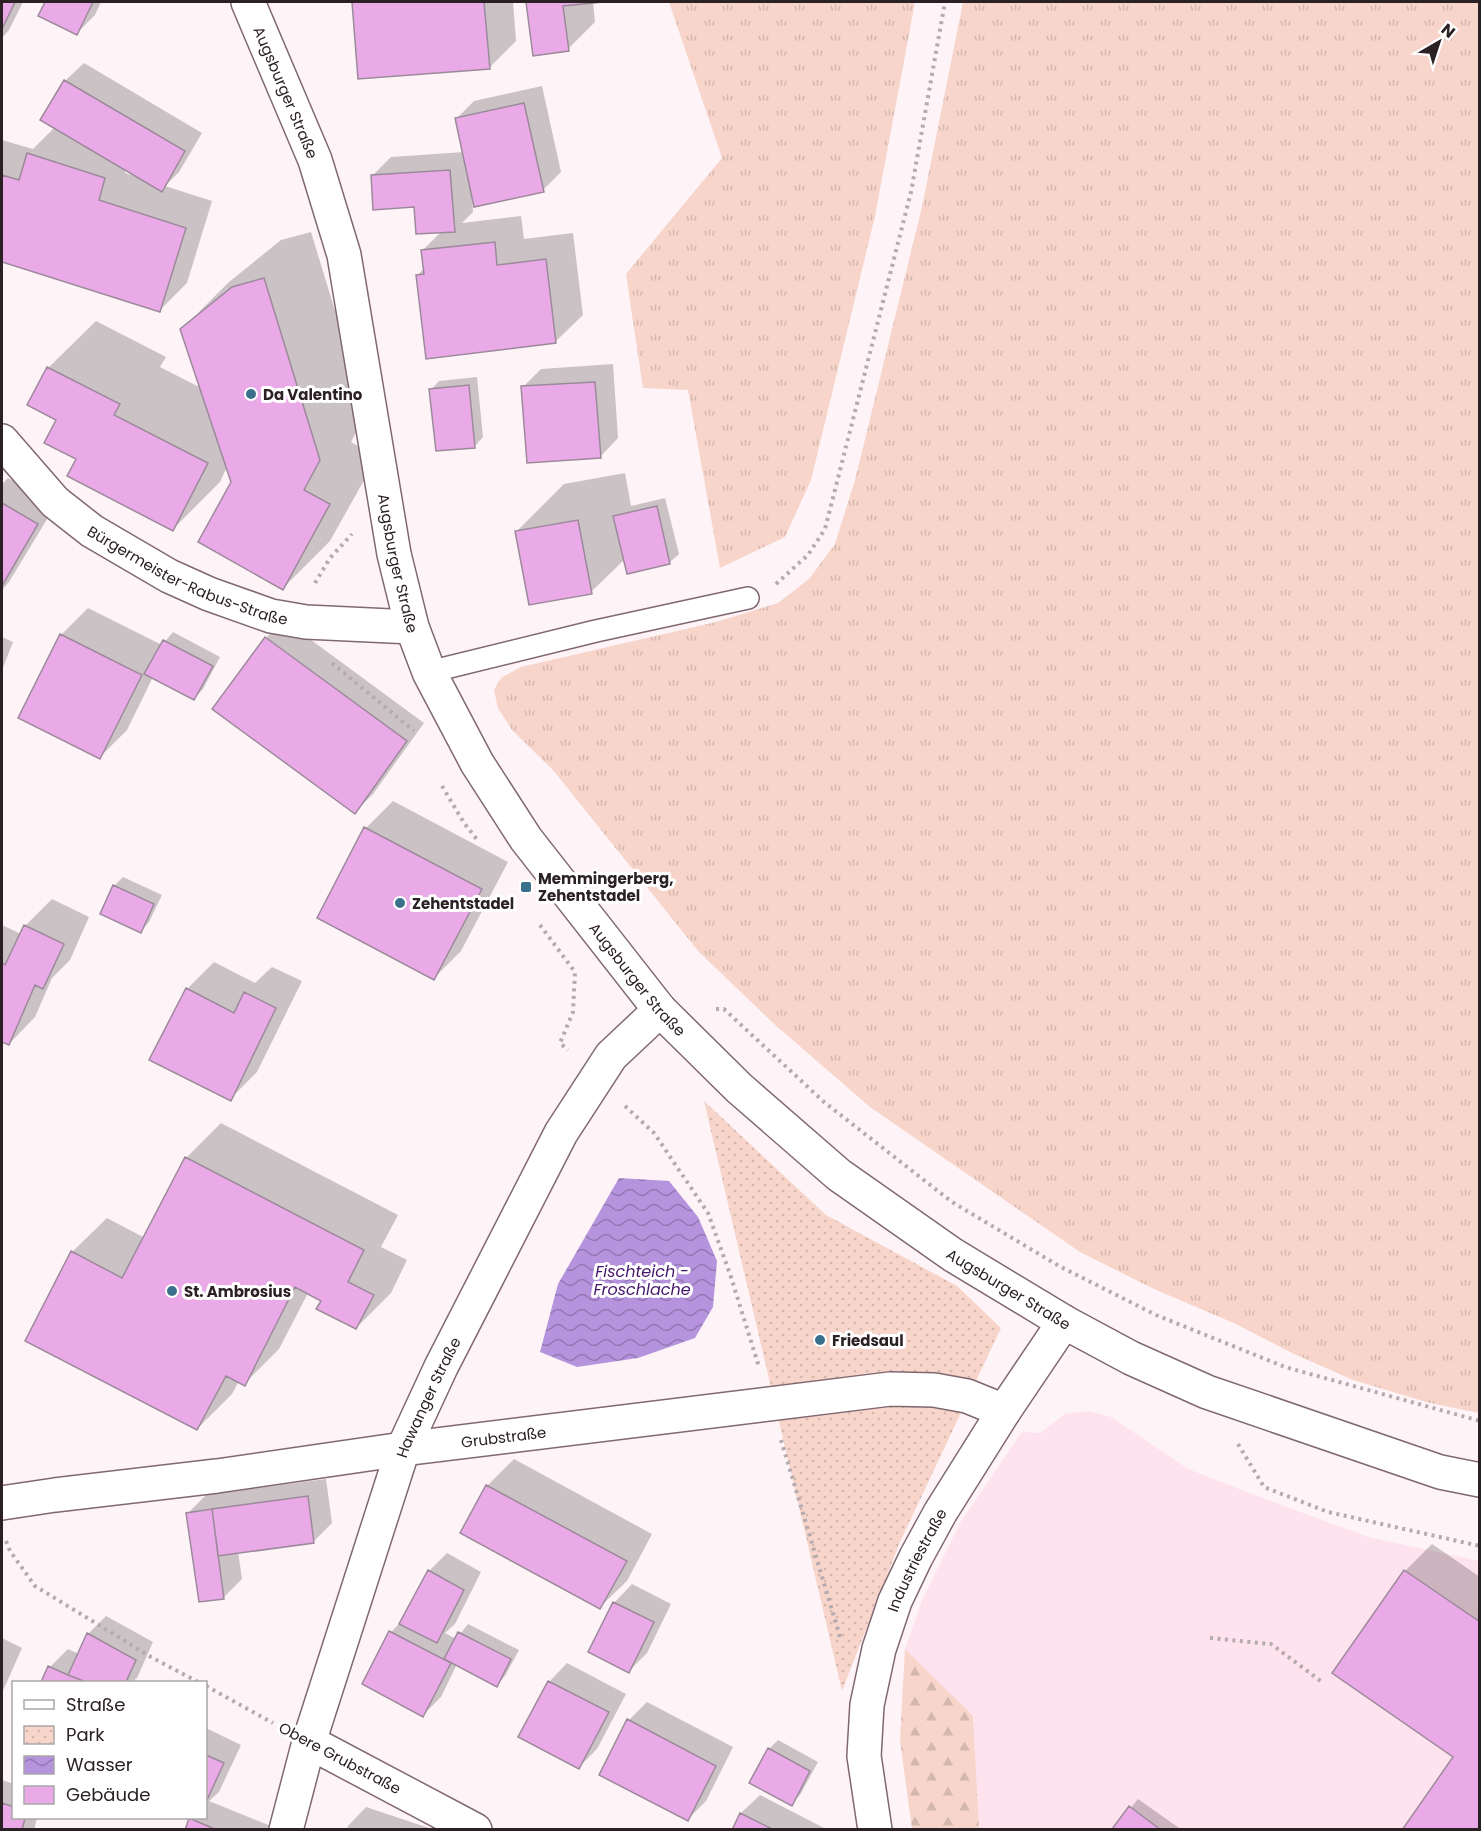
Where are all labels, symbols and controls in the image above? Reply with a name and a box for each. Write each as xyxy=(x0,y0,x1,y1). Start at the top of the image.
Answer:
north arrow xyxy=(1409,12,1469,72)
text: N xyxy=(1436,18,1460,43)
street label: Augsburger Straße xyxy=(249,23,324,162)
place label: Da Valentino xyxy=(263,384,363,405)
marker: Da Valentino xyxy=(244,387,258,401)
street label: Augsburger Straße xyxy=(374,492,424,636)
street label: Bürgermeister-Rabus-Straße xyxy=(84,520,289,629)
place label: Memmingerberg, Zehentstadel xyxy=(538,868,674,906)
marker: Memmingerberg, Zehentstadel xyxy=(519,880,533,894)
place label: Zehentstadel xyxy=(412,893,514,914)
marker: Zehentstadel xyxy=(393,896,407,910)
street label: Augsburger Straße xyxy=(585,918,691,1041)
street label: Augsburger Straße xyxy=(942,1243,1075,1334)
water label: Fischteich - Froschlache xyxy=(593,1260,691,1301)
place label: St. Ambrosius xyxy=(184,1281,291,1302)
marker: St. Ambrosius xyxy=(165,1284,179,1298)
place label: Friedsaul xyxy=(832,1330,904,1351)
street label: Hawanger Straße xyxy=(390,1333,465,1460)
marker: Friedsaul xyxy=(813,1333,827,1347)
street label: Grubstraße xyxy=(460,1421,547,1452)
street label: Industriestraße xyxy=(882,1504,951,1614)
legend xyxy=(12,1681,207,1819)
text: Straße xyxy=(66,1692,125,1717)
street label: Obere Grubstraße xyxy=(275,1717,405,1799)
text: Park xyxy=(66,1722,105,1747)
text: Wasser xyxy=(66,1752,133,1777)
text: Gebäude xyxy=(66,1782,150,1807)

